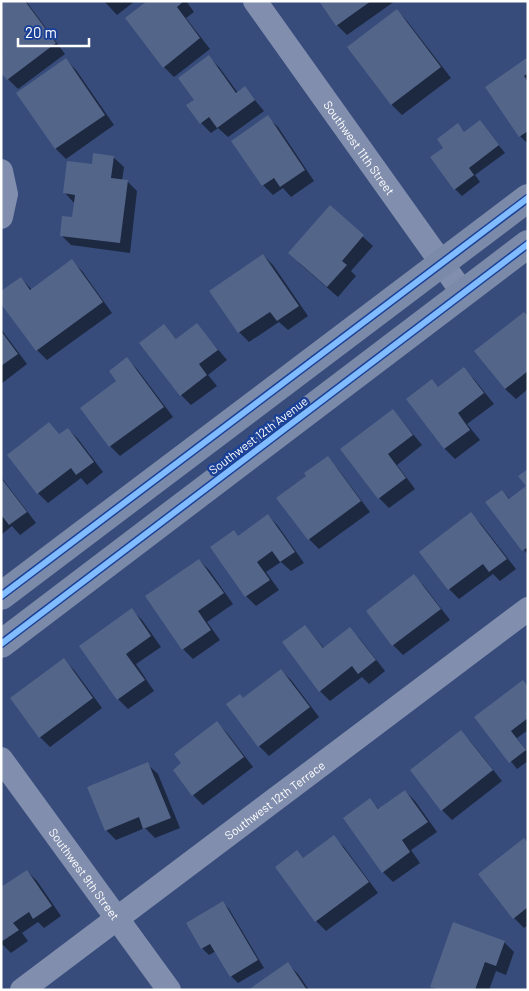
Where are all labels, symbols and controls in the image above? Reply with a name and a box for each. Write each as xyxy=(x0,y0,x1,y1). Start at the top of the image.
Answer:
scale bar xyxy=(18,15,89,47)
text: 20 m xyxy=(25,23,57,41)
street label: Southwest 11th Street xyxy=(321,98,398,198)
street label: Southwest 12th Avenue xyxy=(206,393,310,477)
street label: Southwest 12th Terrace xyxy=(222,758,327,842)
street label: Southwest 9th Street xyxy=(46,825,123,923)

